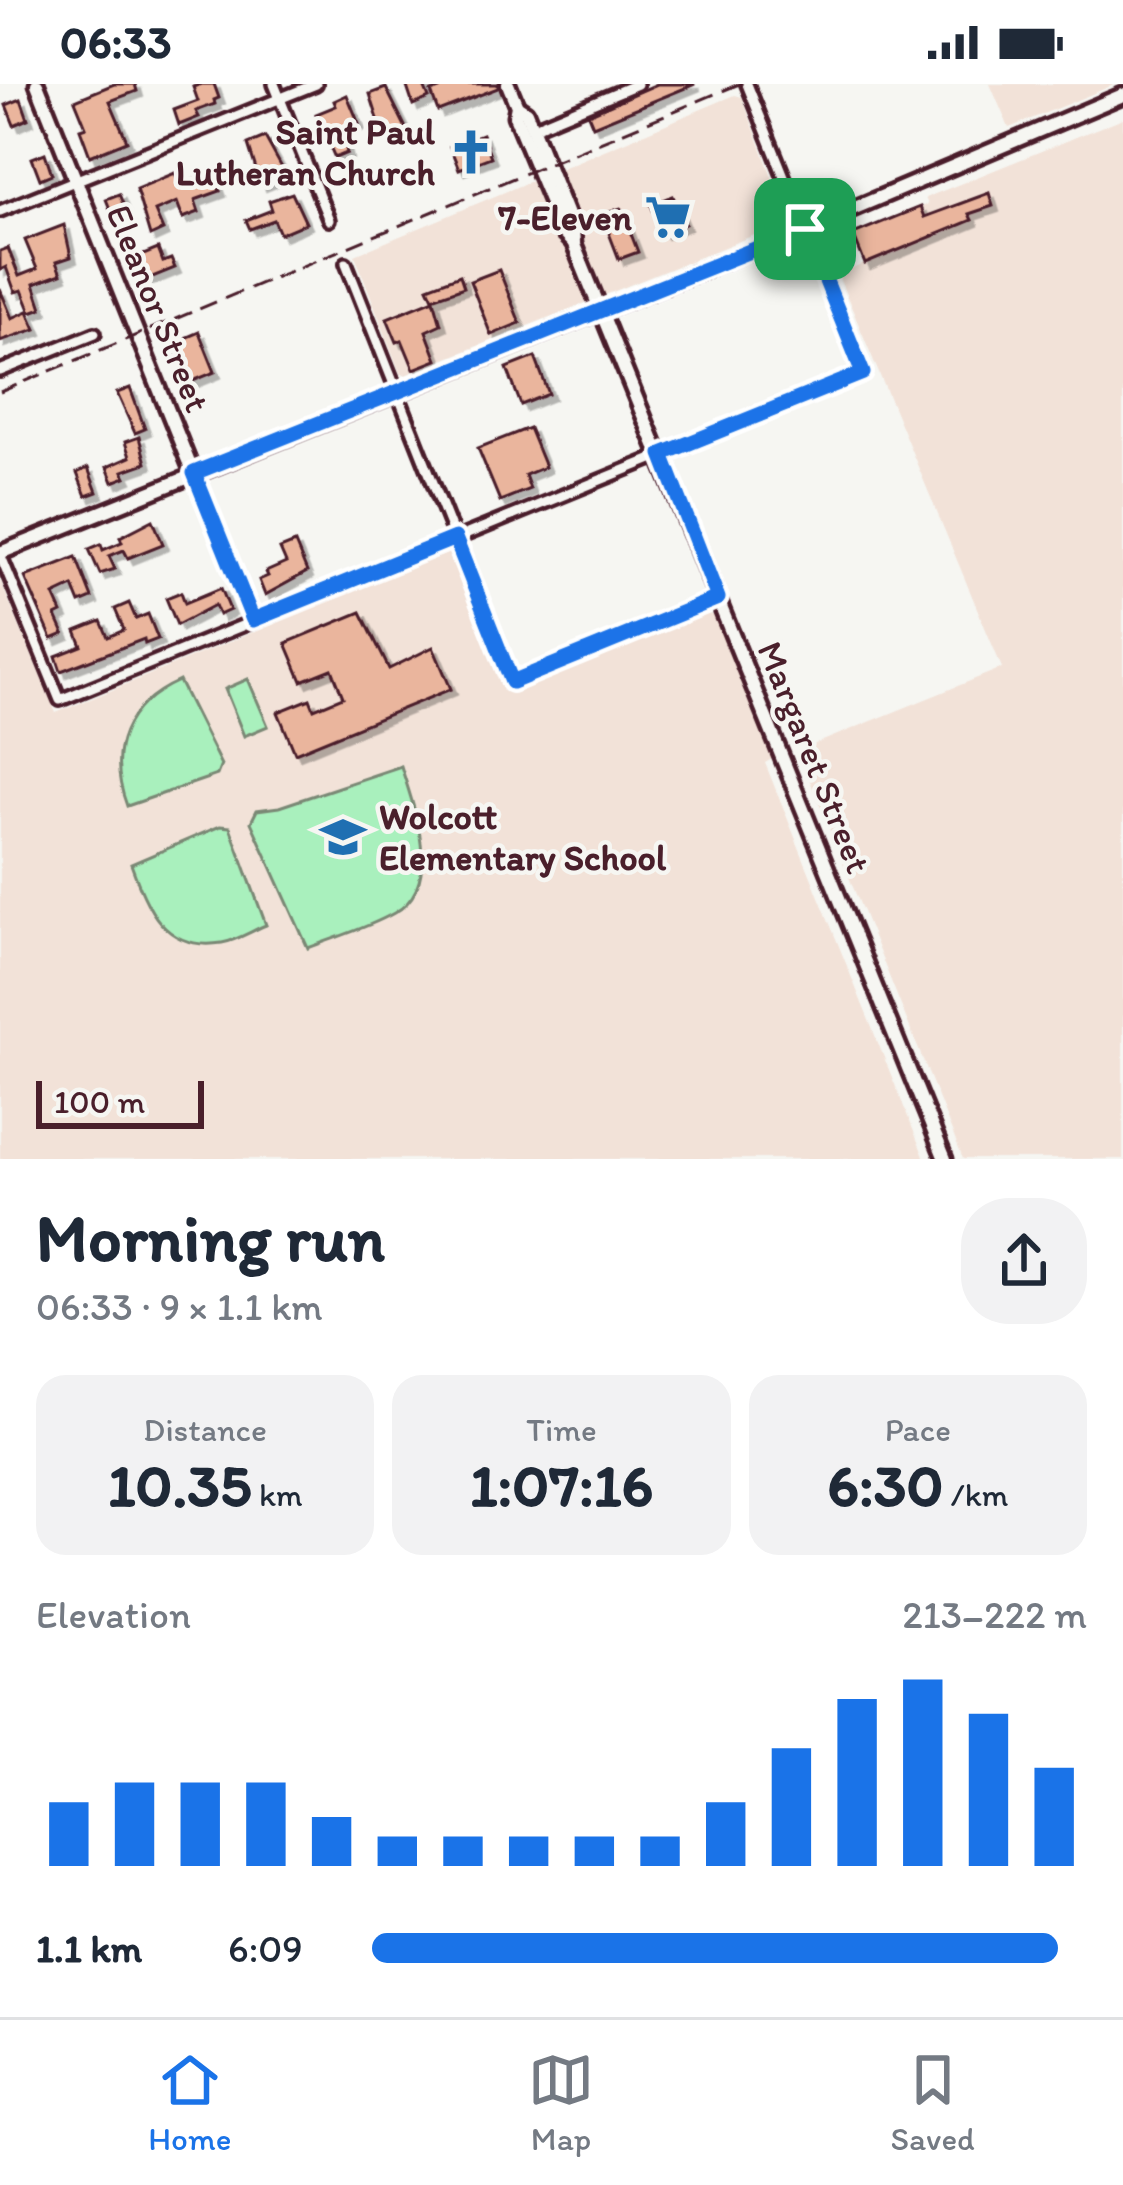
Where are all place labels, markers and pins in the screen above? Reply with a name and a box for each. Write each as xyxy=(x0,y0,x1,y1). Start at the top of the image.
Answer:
place label: Saint Paul Lutheran Church xyxy=(176,110,436,194)
church icon: Saint Paul Lutheran Church xyxy=(446,127,496,177)
pin xyxy=(754,178,856,280)
supermarket icon: 7-Eleven xyxy=(643,192,693,242)
place label: 7-Eleven xyxy=(497,196,633,239)
place label: Wolcott Elementary School xyxy=(379,795,667,879)
school or university icon: Wolcott Elementary School xyxy=(318,812,368,862)

